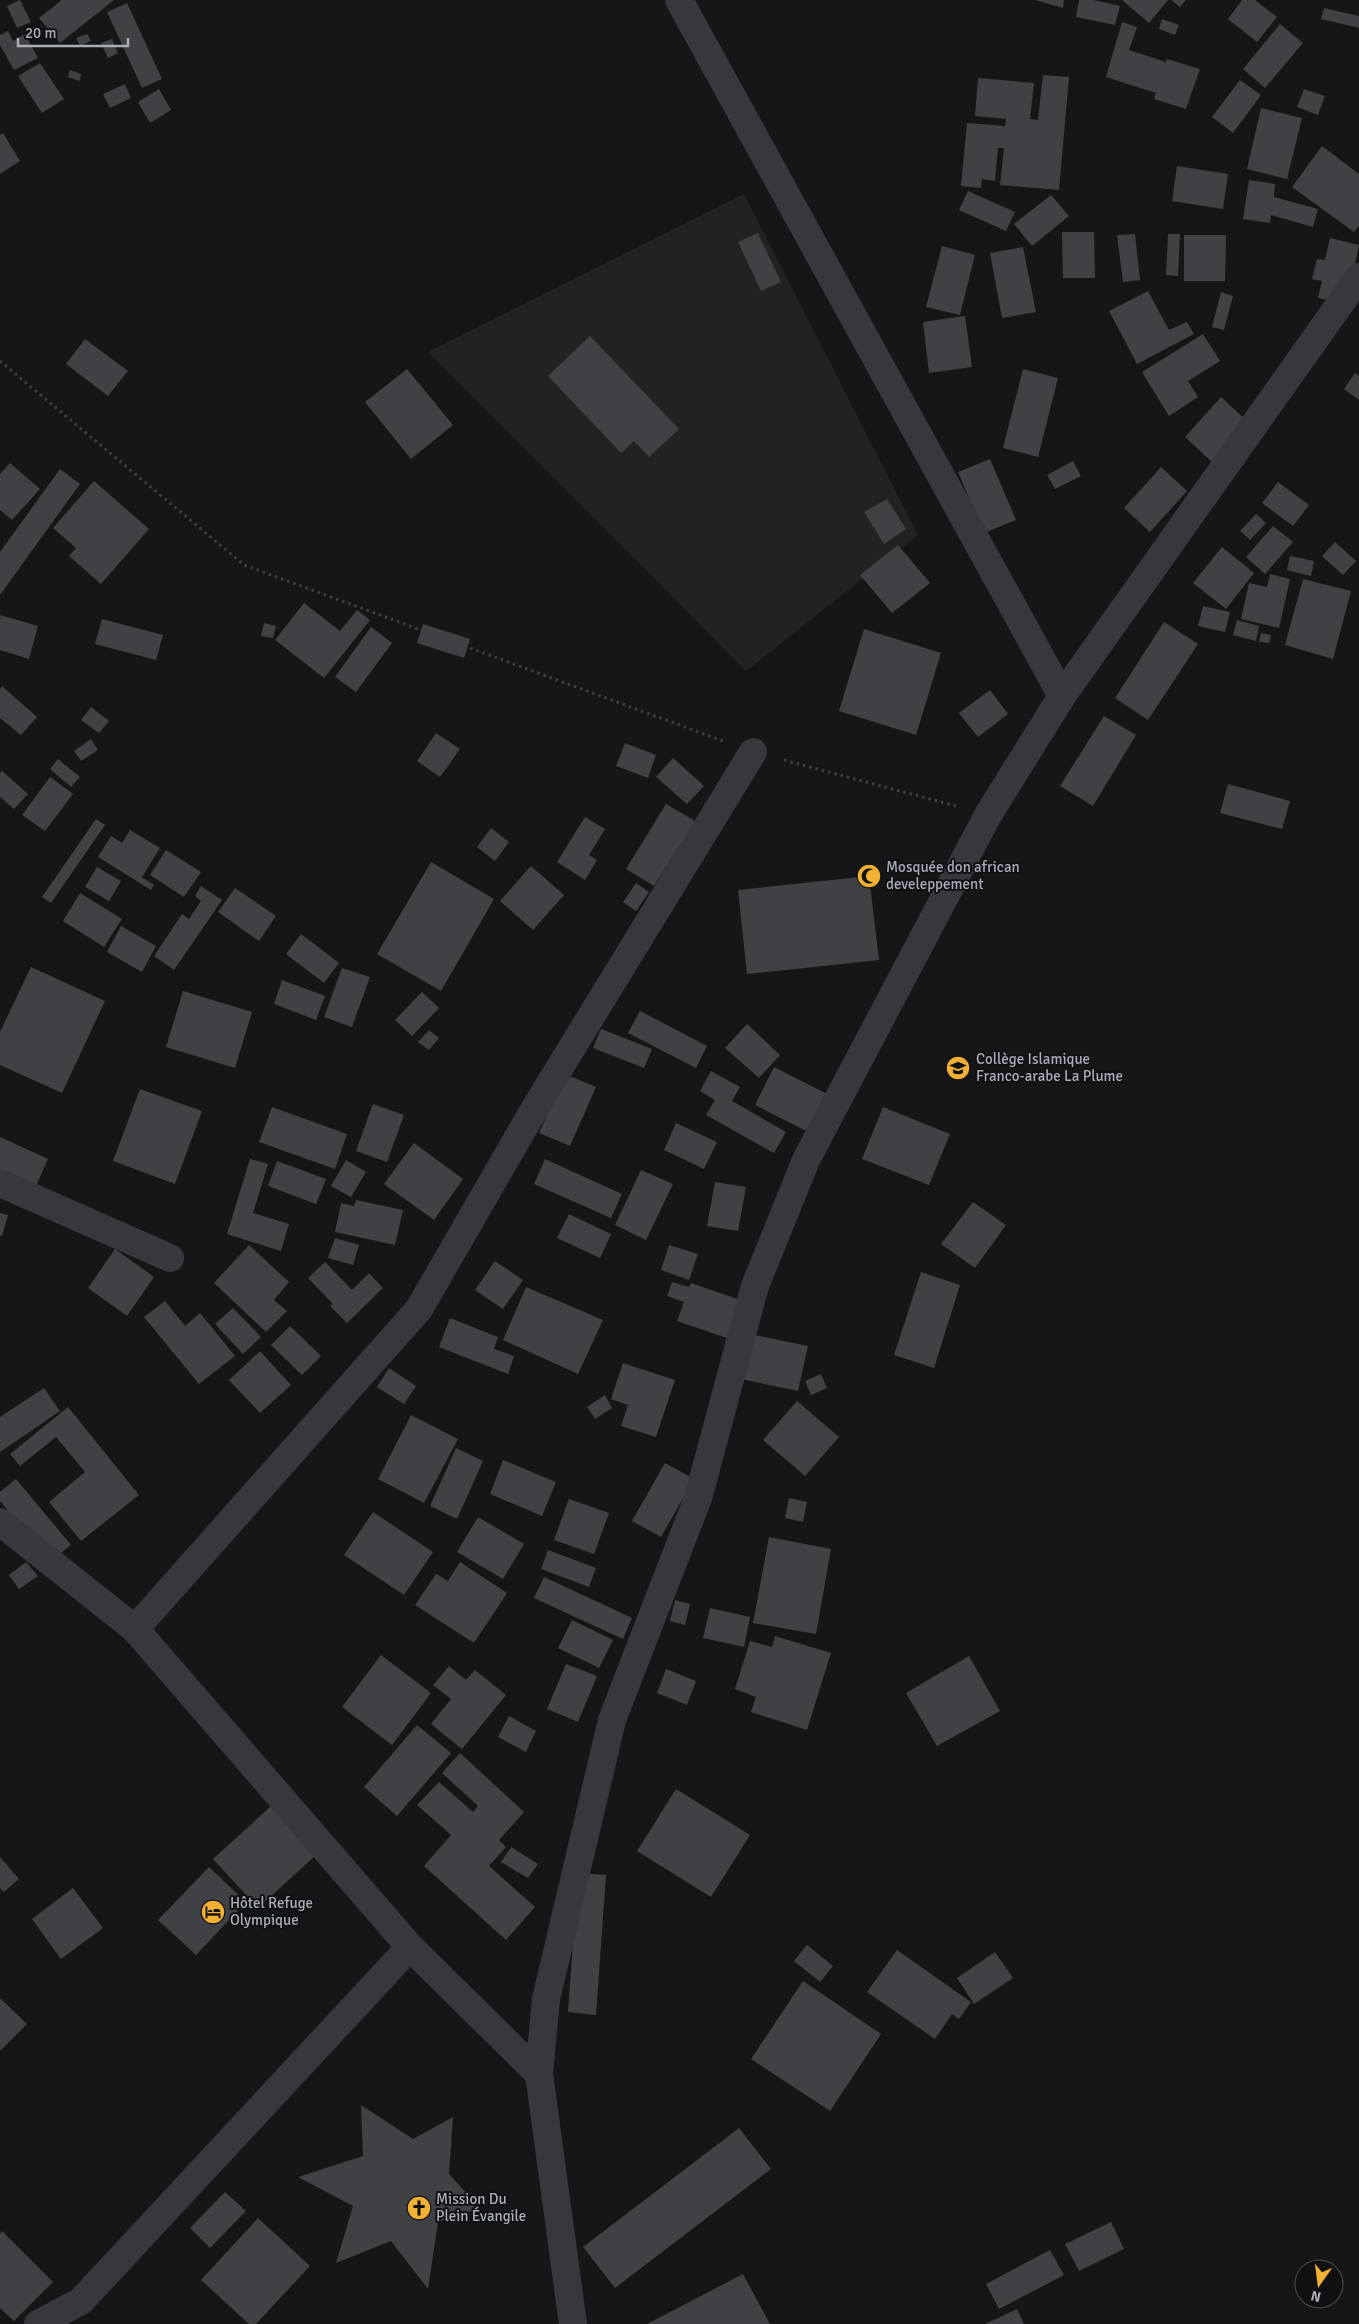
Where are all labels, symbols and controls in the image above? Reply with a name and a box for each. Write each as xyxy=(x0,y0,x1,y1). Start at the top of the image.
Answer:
scale bar xyxy=(18,15,128,47)
text: 20 m xyxy=(25,24,56,42)
place label: Mosquée don african develeppement xyxy=(886,858,1020,893)
mosque icon: Mosquée don african develeppement xyxy=(856,863,882,889)
place label: Collège Islamique Franco-arabe La Plume xyxy=(976,1050,1123,1085)
school or university icon: Collège Islamique Franco-arabe La Plume xyxy=(945,1055,971,1081)
place label: Hôtel Refuge Olympique xyxy=(230,1894,313,1929)
hotel icon: Hôtel Refuge Olympique xyxy=(200,1899,226,1925)
place label: Mission Du Plein Évangile xyxy=(436,2190,526,2225)
church icon: Mission Du Plein Évangile xyxy=(406,2195,432,2221)
north arrow xyxy=(1294,2259,1344,2309)
text: N xyxy=(1309,2287,1323,2306)

